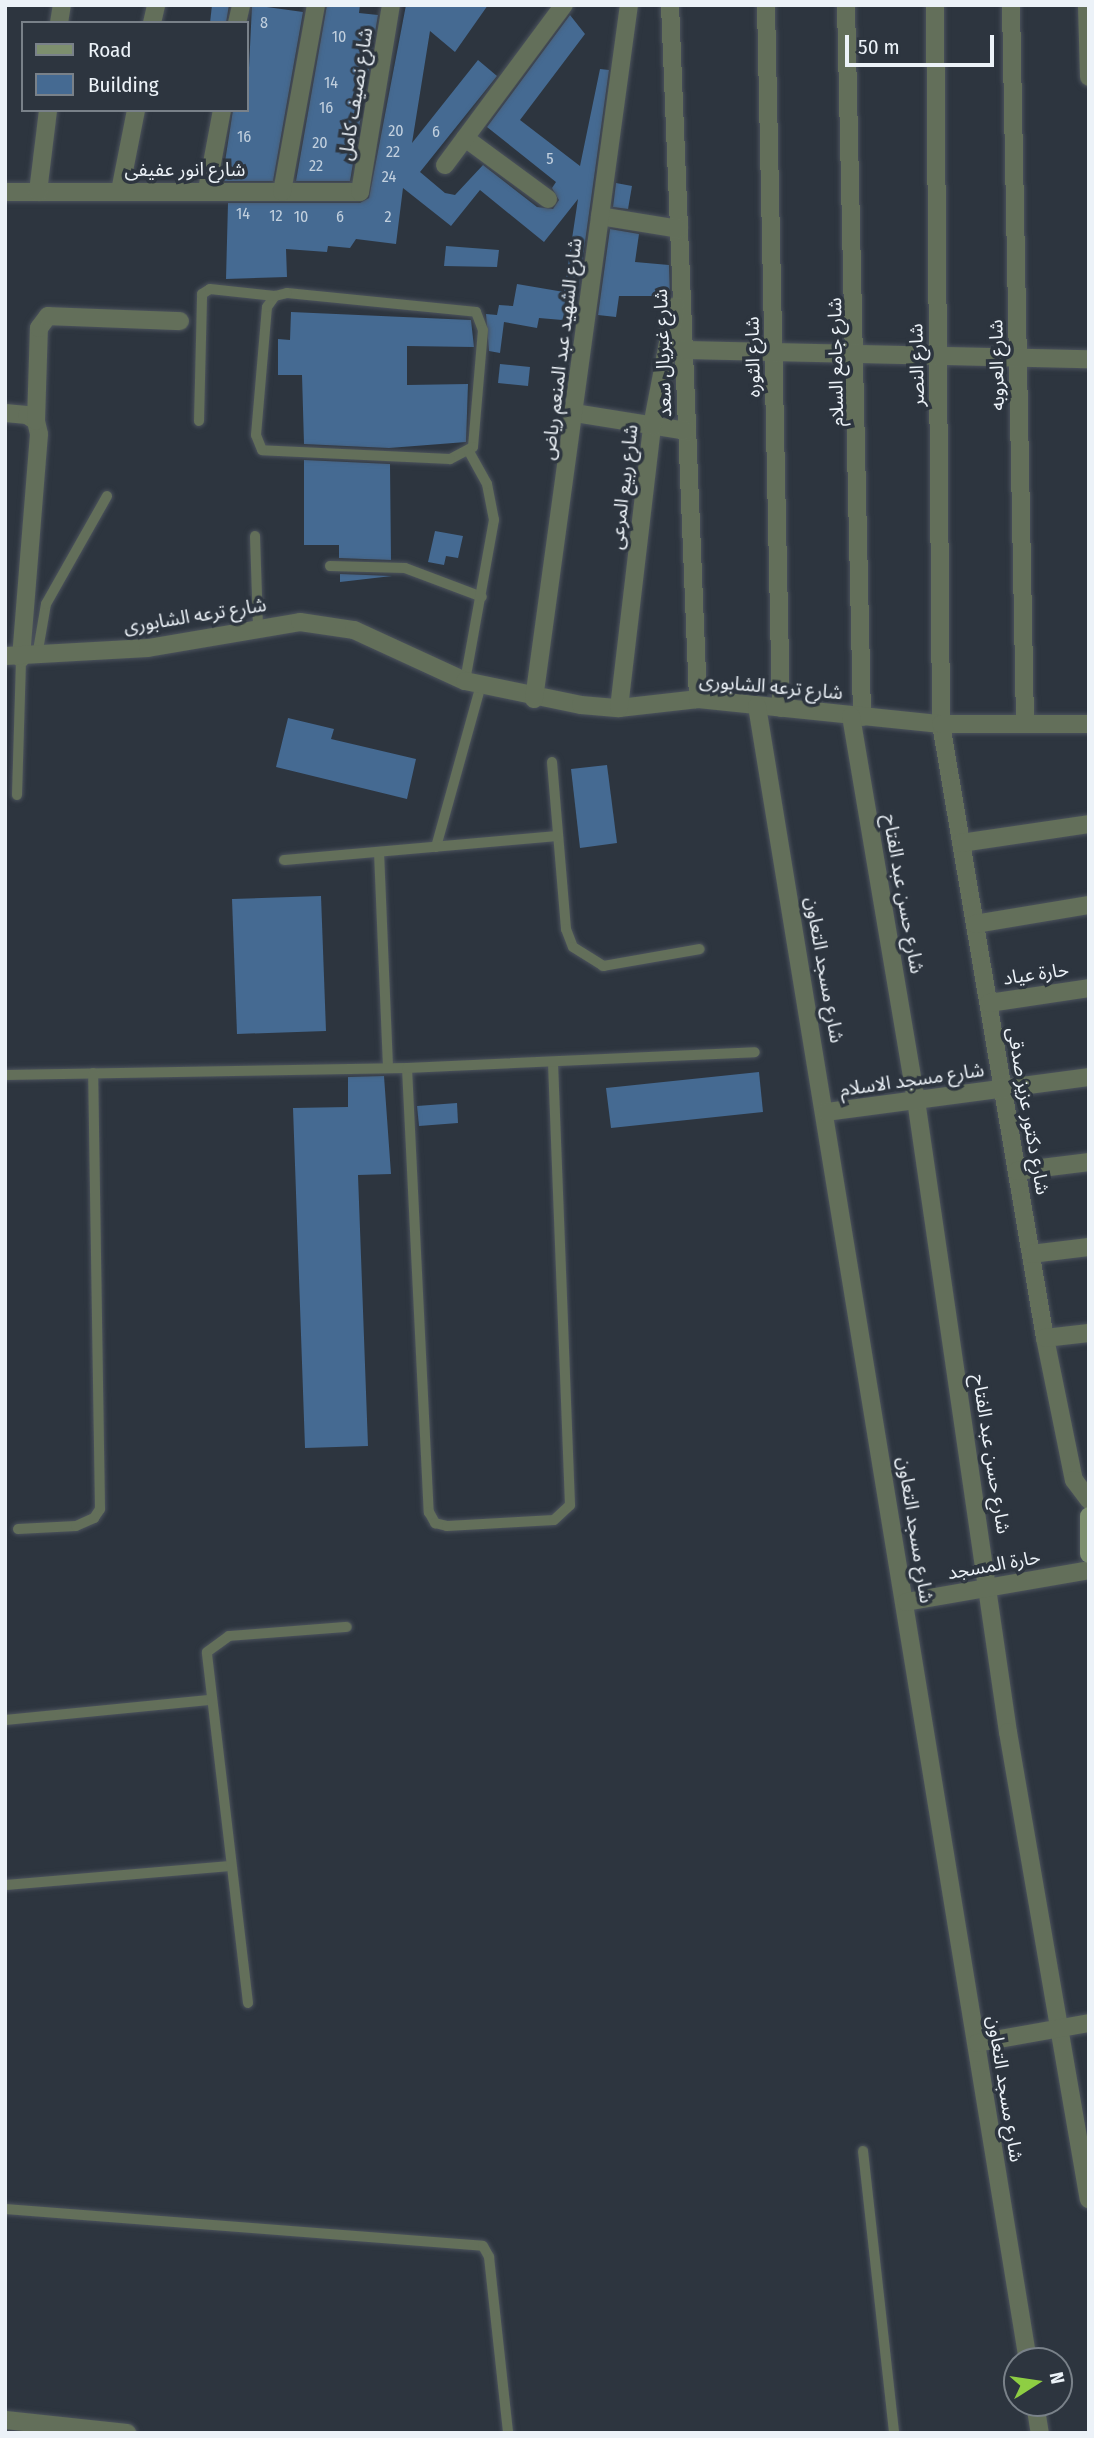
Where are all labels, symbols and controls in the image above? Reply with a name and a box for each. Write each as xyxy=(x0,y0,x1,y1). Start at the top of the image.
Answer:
house number: 8 xyxy=(260,13,268,33)
legend xyxy=(21,21,248,112)
scale bar xyxy=(849,21,998,65)
street label: شارع نصيف كامل xyxy=(334,26,378,162)
house number: 10 xyxy=(332,27,346,47)
text: 50 m xyxy=(858,34,900,60)
text: Road xyxy=(88,37,132,63)
text: Building xyxy=(88,72,159,98)
house number: 14 xyxy=(324,73,338,93)
house number: 16 xyxy=(319,98,333,118)
house number: 20 xyxy=(388,121,404,141)
house number: 6 xyxy=(432,122,440,142)
house number: 16 xyxy=(237,127,251,147)
house number: 20 xyxy=(312,133,328,153)
house number: 22 xyxy=(386,142,400,162)
house number: 5 xyxy=(546,149,554,169)
house number: 22 xyxy=(309,156,323,176)
street label: شارع انور عفيفى xyxy=(125,159,245,181)
house number: 24 xyxy=(382,167,396,187)
house number: 14 xyxy=(236,204,250,224)
house number: 12 xyxy=(269,206,283,226)
house number: 10 xyxy=(294,207,308,227)
house number: 6 xyxy=(336,207,344,227)
house number: 2 xyxy=(384,207,392,227)
street label: شارع الشهيد عبد المنعم رياض xyxy=(537,237,587,461)
street label: شارع غبريال سعد xyxy=(649,288,677,418)
street label: شارع جامع السلام xyxy=(823,297,849,427)
street label: شارع الثوره xyxy=(741,316,765,398)
street label: شارع العروبه xyxy=(985,319,1009,411)
street label: شارع النصر xyxy=(905,323,929,407)
street label: شارع ربيع المرعى xyxy=(605,423,643,551)
street label: شارع ترعه الشابورى xyxy=(122,593,268,639)
street label: شارع ترعه الشابورى xyxy=(698,669,844,705)
street label: شارع حسن عبد الفتاح xyxy=(878,813,928,975)
street label: شارع مسجد التعاون xyxy=(800,895,848,1045)
street label: حارة عياد xyxy=(1002,958,1070,990)
street label: شارع دكتور عزيز صدقى xyxy=(1002,1025,1054,1197)
street label: شارع مسجد الاسلام xyxy=(838,1059,986,1101)
street label: شارع حسن عبد الفتاح xyxy=(967,1372,1015,1536)
street label: شارع مسجد التعاون xyxy=(892,1455,938,1605)
street label: حارة المسجد xyxy=(946,1546,1042,1584)
street label: شارع مسجد التعاون xyxy=(982,2014,1028,2164)
north arrow xyxy=(1003,2347,1073,2417)
text: N xyxy=(1045,2370,1070,2386)

